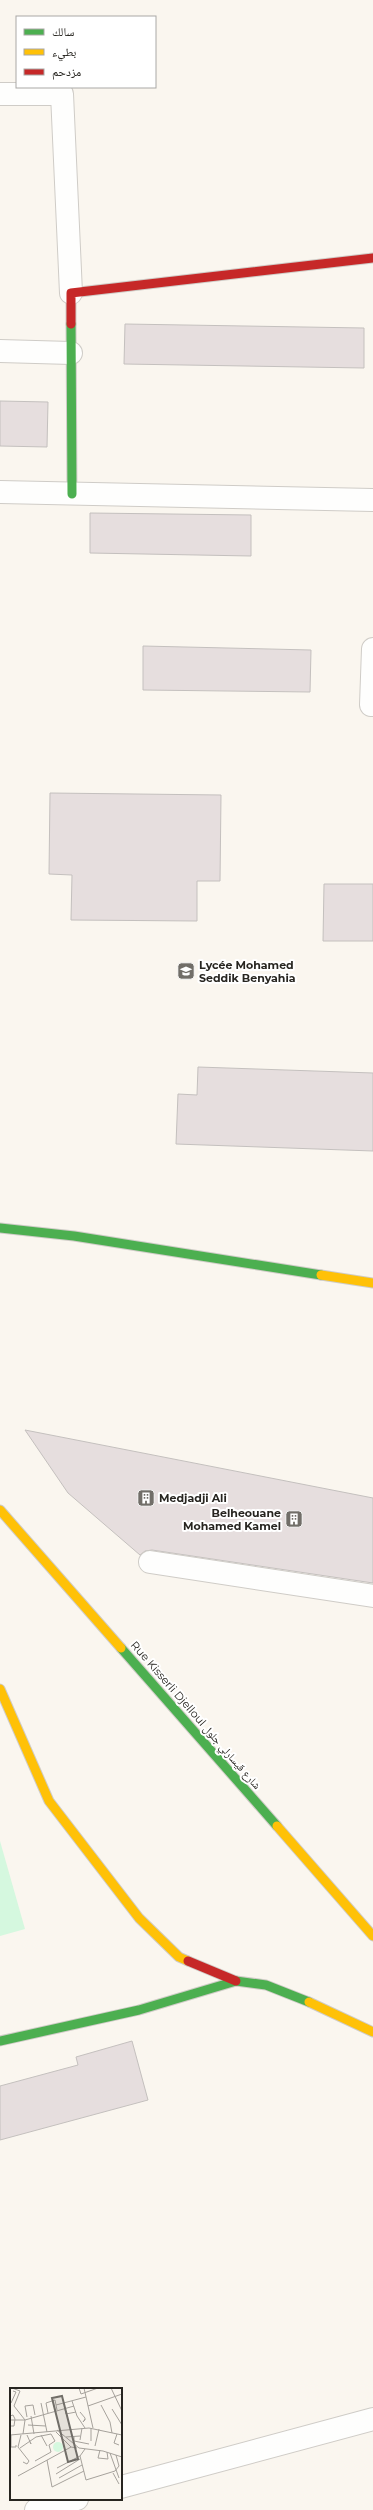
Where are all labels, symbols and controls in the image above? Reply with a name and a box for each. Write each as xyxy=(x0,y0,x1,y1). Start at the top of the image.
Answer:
legend xyxy=(16,16,156,88)
text: سالك xyxy=(52,24,74,39)
text: بطيء xyxy=(52,44,76,62)
text: مزدحم xyxy=(52,64,81,80)
place label: Lycée Mohamed Seddik Benyahia xyxy=(199,958,296,985)
school or university icon: Lycée Mohamed Seddik Benyahia xyxy=(176,961,196,981)
building icon: Medjadji Ali xyxy=(136,1488,156,1508)
place label: Medjadji Ali xyxy=(159,1491,227,1505)
place label: Belheouane Mohamed Kamel xyxy=(183,1506,281,1533)
building icon: Belheouane Mohamed Kamel xyxy=(284,1509,304,1529)
street label: Rue Kisserli Djelloul شارع قيسارلي جلول xyxy=(126,1638,264,1793)
inset map xyxy=(10,2388,122,2500)

